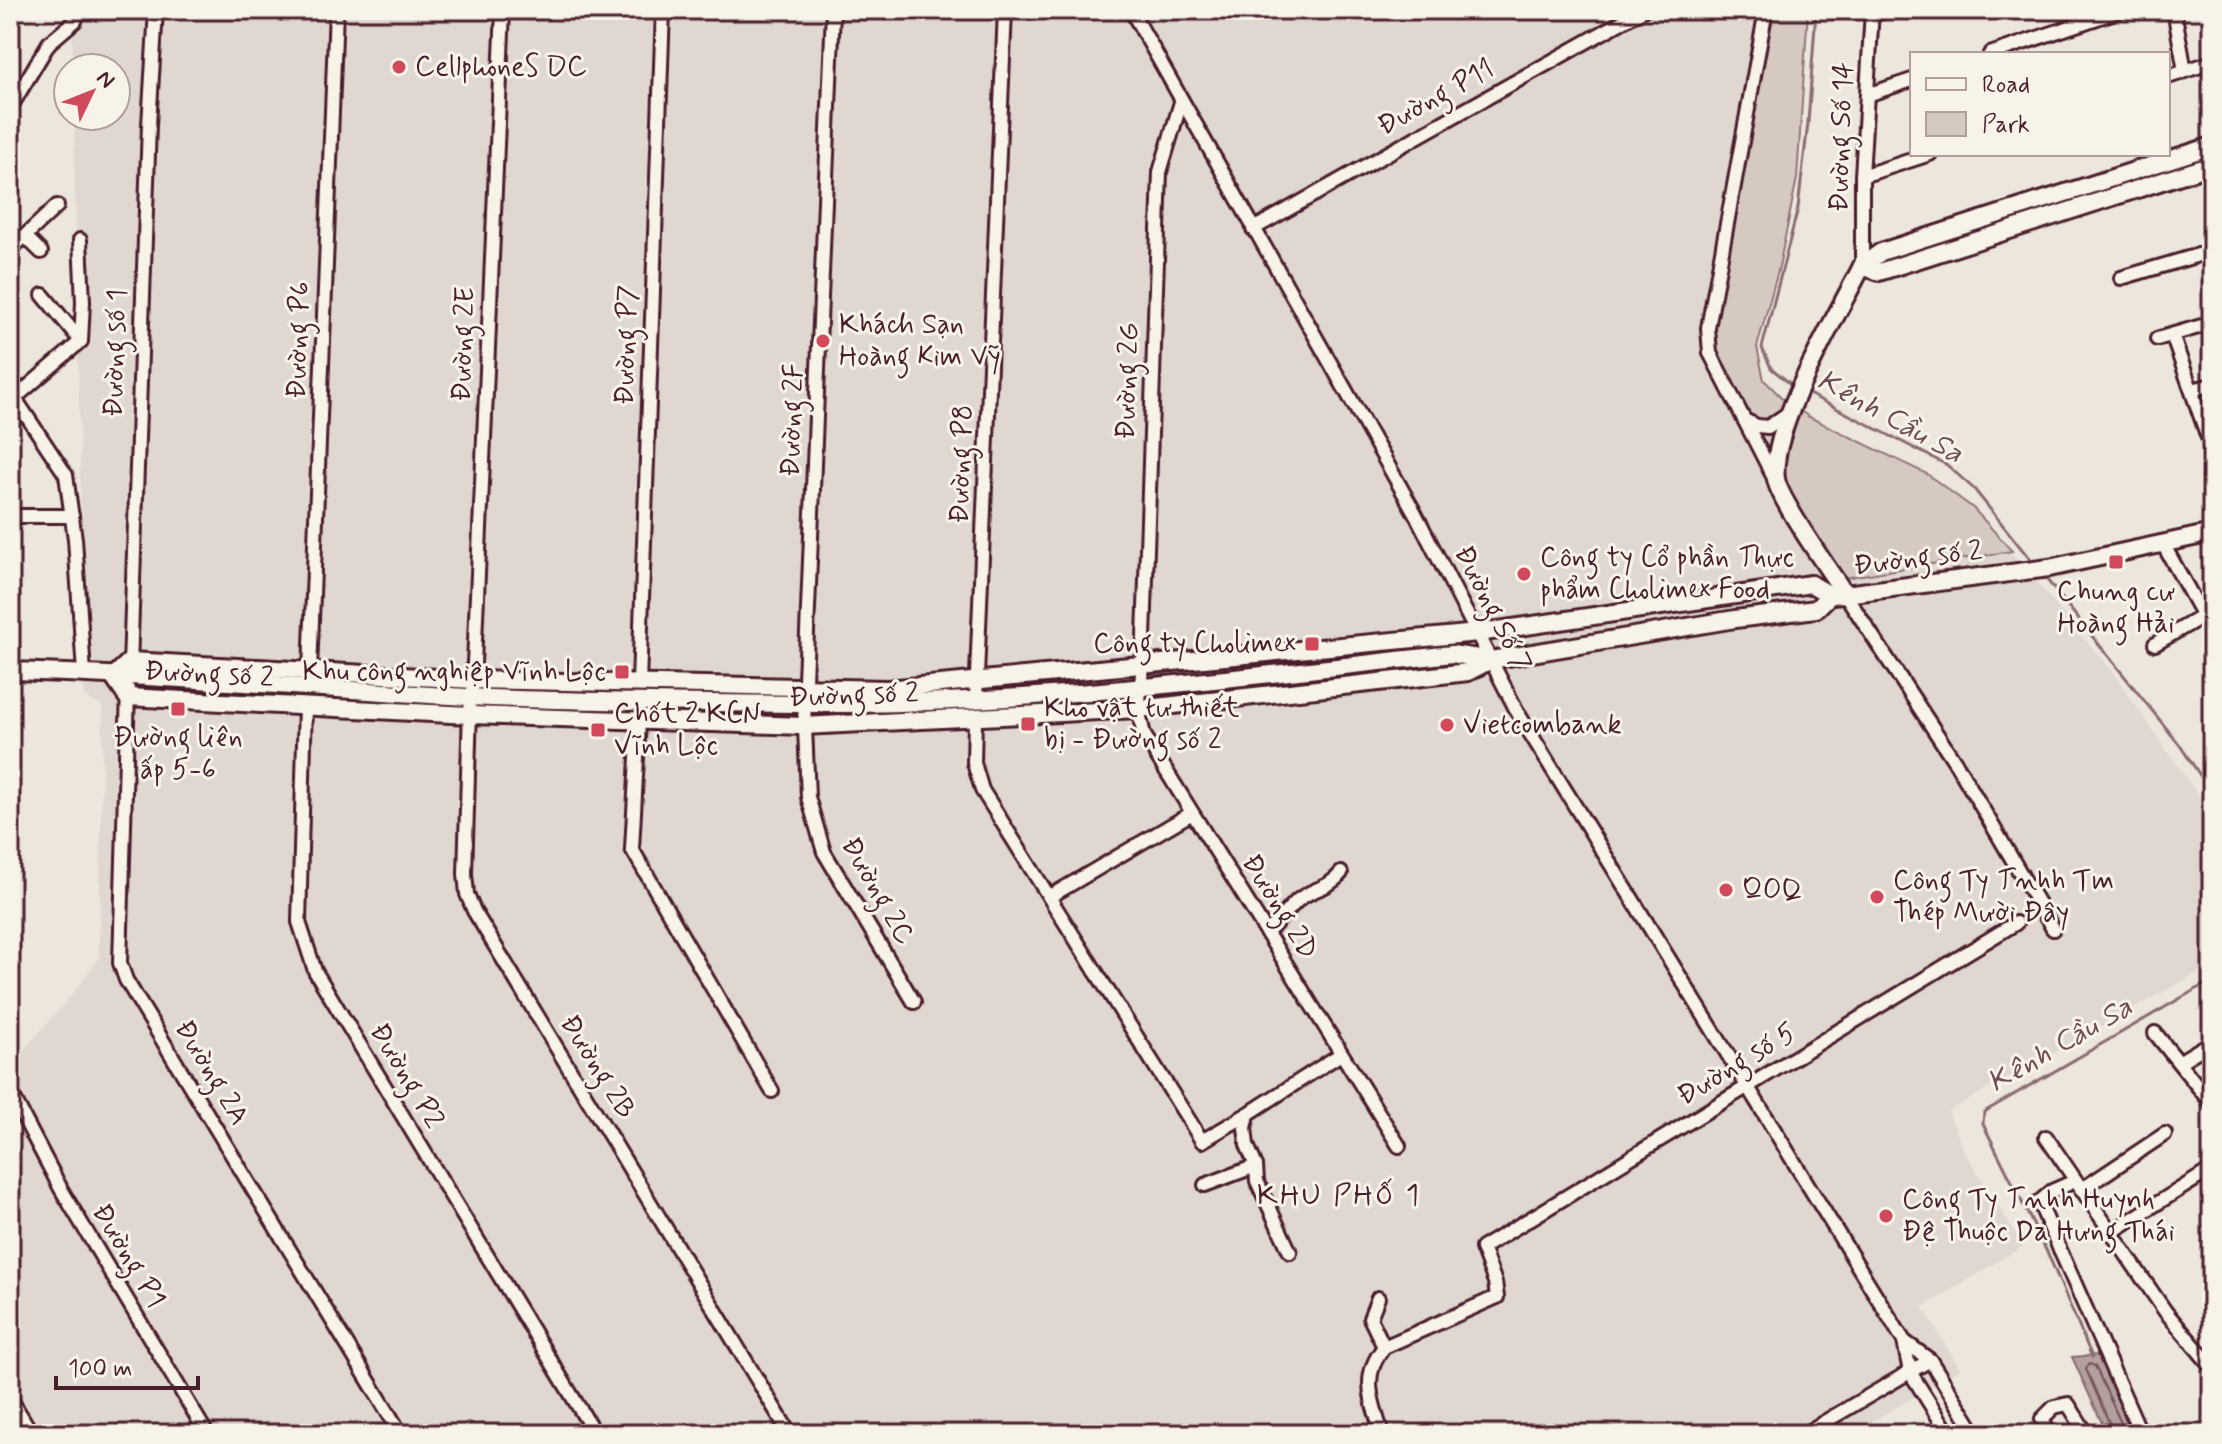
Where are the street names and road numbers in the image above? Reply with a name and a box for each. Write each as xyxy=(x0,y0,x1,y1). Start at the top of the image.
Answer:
street label: Đường P11 xyxy=(1371,51,1502,148)
street label: Đường Số 14 xyxy=(1821,61,1866,213)
street label: Đường P6 xyxy=(278,281,323,399)
street label: Đường P7 xyxy=(606,284,651,406)
street label: Đường 2E xyxy=(444,286,487,402)
street label: Đường số 1 xyxy=(95,288,140,418)
street label: Đường 2G xyxy=(1107,322,1152,440)
street label: Đường 2F xyxy=(773,363,816,477)
street label: Đường P8 xyxy=(941,404,986,524)
street label: Đường số 2 xyxy=(1852,533,1985,588)
street label: Đường Số 7 xyxy=(1442,539,1540,680)
street label: Đường số 2 xyxy=(143,653,275,700)
street label: Đường số 2 xyxy=(789,675,920,720)
street label: Đường 2C xyxy=(829,830,923,953)
street label: Đường 2D xyxy=(1230,847,1326,968)
street label: Đường 2B xyxy=(548,1008,643,1128)
street label: Đường 2A xyxy=(163,1013,257,1134)
street label: Đường số 5 xyxy=(1671,1015,1805,1118)
street label: Đường P2 xyxy=(358,1016,452,1137)
street label: Đường P1 xyxy=(80,1197,174,1317)

